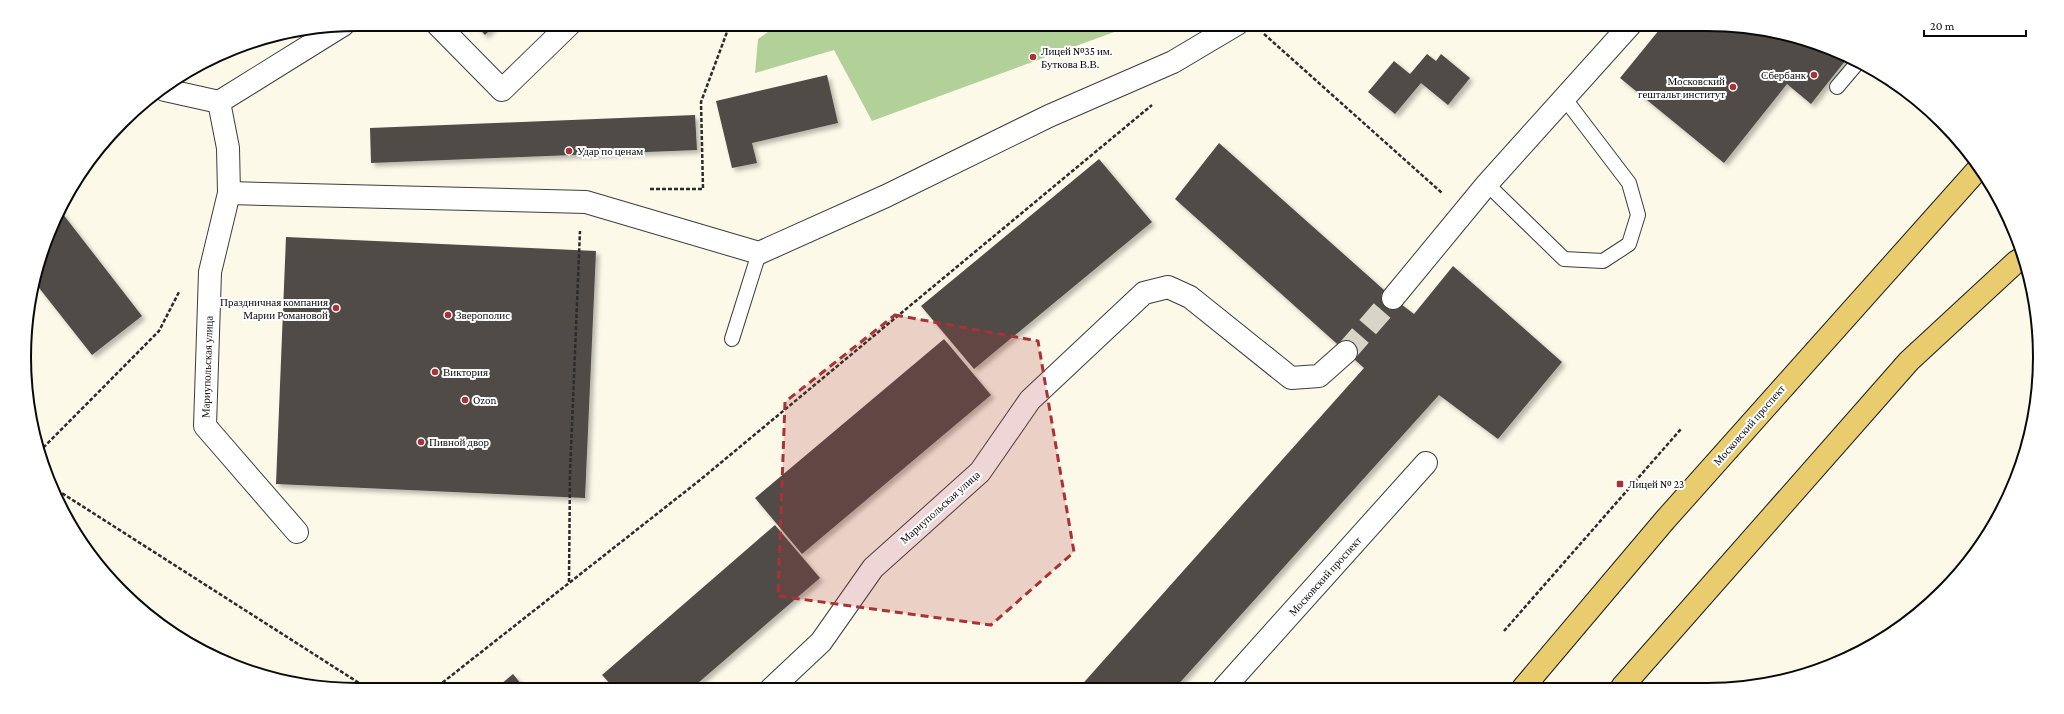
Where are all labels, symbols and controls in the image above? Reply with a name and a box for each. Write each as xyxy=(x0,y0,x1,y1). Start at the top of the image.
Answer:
scale bar xyxy=(1924,12,2026,38)
text: 20 m xyxy=(1930,19,1955,33)
place label: Лицей №35 им. Буткова В.В. xyxy=(1041,45,1112,70)
marker: Лицей №35 им. Буткова В.В. xyxy=(1028,52,1038,62)
place label: Сбербанк xyxy=(1761,69,1807,81)
marker: Сбербанк xyxy=(1809,70,1819,80)
place label: Московский гештальт институт xyxy=(1638,75,1725,100)
marker: Московский гештальт институт xyxy=(1728,82,1738,92)
place label: Удар по ценам xyxy=(577,145,643,157)
marker: Удар по ценам xyxy=(564,146,574,156)
place label: Праздничная компания Марии Романовой xyxy=(220,296,328,321)
marker: Праздничная компания Марии Романовой xyxy=(331,303,341,313)
place label: Зверополис xyxy=(456,309,510,321)
marker: Зверополис xyxy=(443,310,453,320)
street label: Мариупольская улица xyxy=(199,315,215,418)
place label: Виктория xyxy=(443,366,488,378)
marker: Виктория xyxy=(430,367,440,377)
street label: Московский проспект xyxy=(1711,382,1787,468)
place label: Ozon xyxy=(473,394,496,406)
marker: Ozon xyxy=(460,395,470,405)
place label: Пивной двор xyxy=(429,436,490,448)
marker: Пивной двор xyxy=(416,437,426,447)
street label: Мариупольская улица xyxy=(898,468,982,546)
place label: Лицей № 23 xyxy=(1628,478,1684,490)
marker: Лицей № 23 xyxy=(1615,479,1625,489)
street label: Московский проспект xyxy=(1286,534,1364,618)

